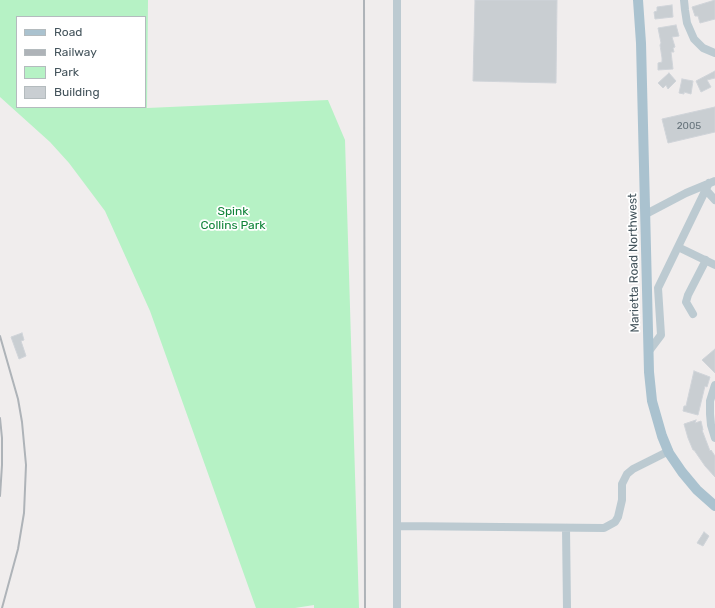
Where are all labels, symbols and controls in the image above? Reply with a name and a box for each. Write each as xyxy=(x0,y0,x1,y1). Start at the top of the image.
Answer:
legend xyxy=(16,16,146,108)
text: Road xyxy=(54,25,82,39)
text: Railway xyxy=(54,45,97,59)
text: Park xyxy=(54,65,79,79)
text: Building xyxy=(54,85,100,99)
house number: 2005 xyxy=(677,120,701,132)
street label: Marietta Road Northwest xyxy=(626,193,642,333)
park label: Spink Collins Park xyxy=(201,205,265,233)

